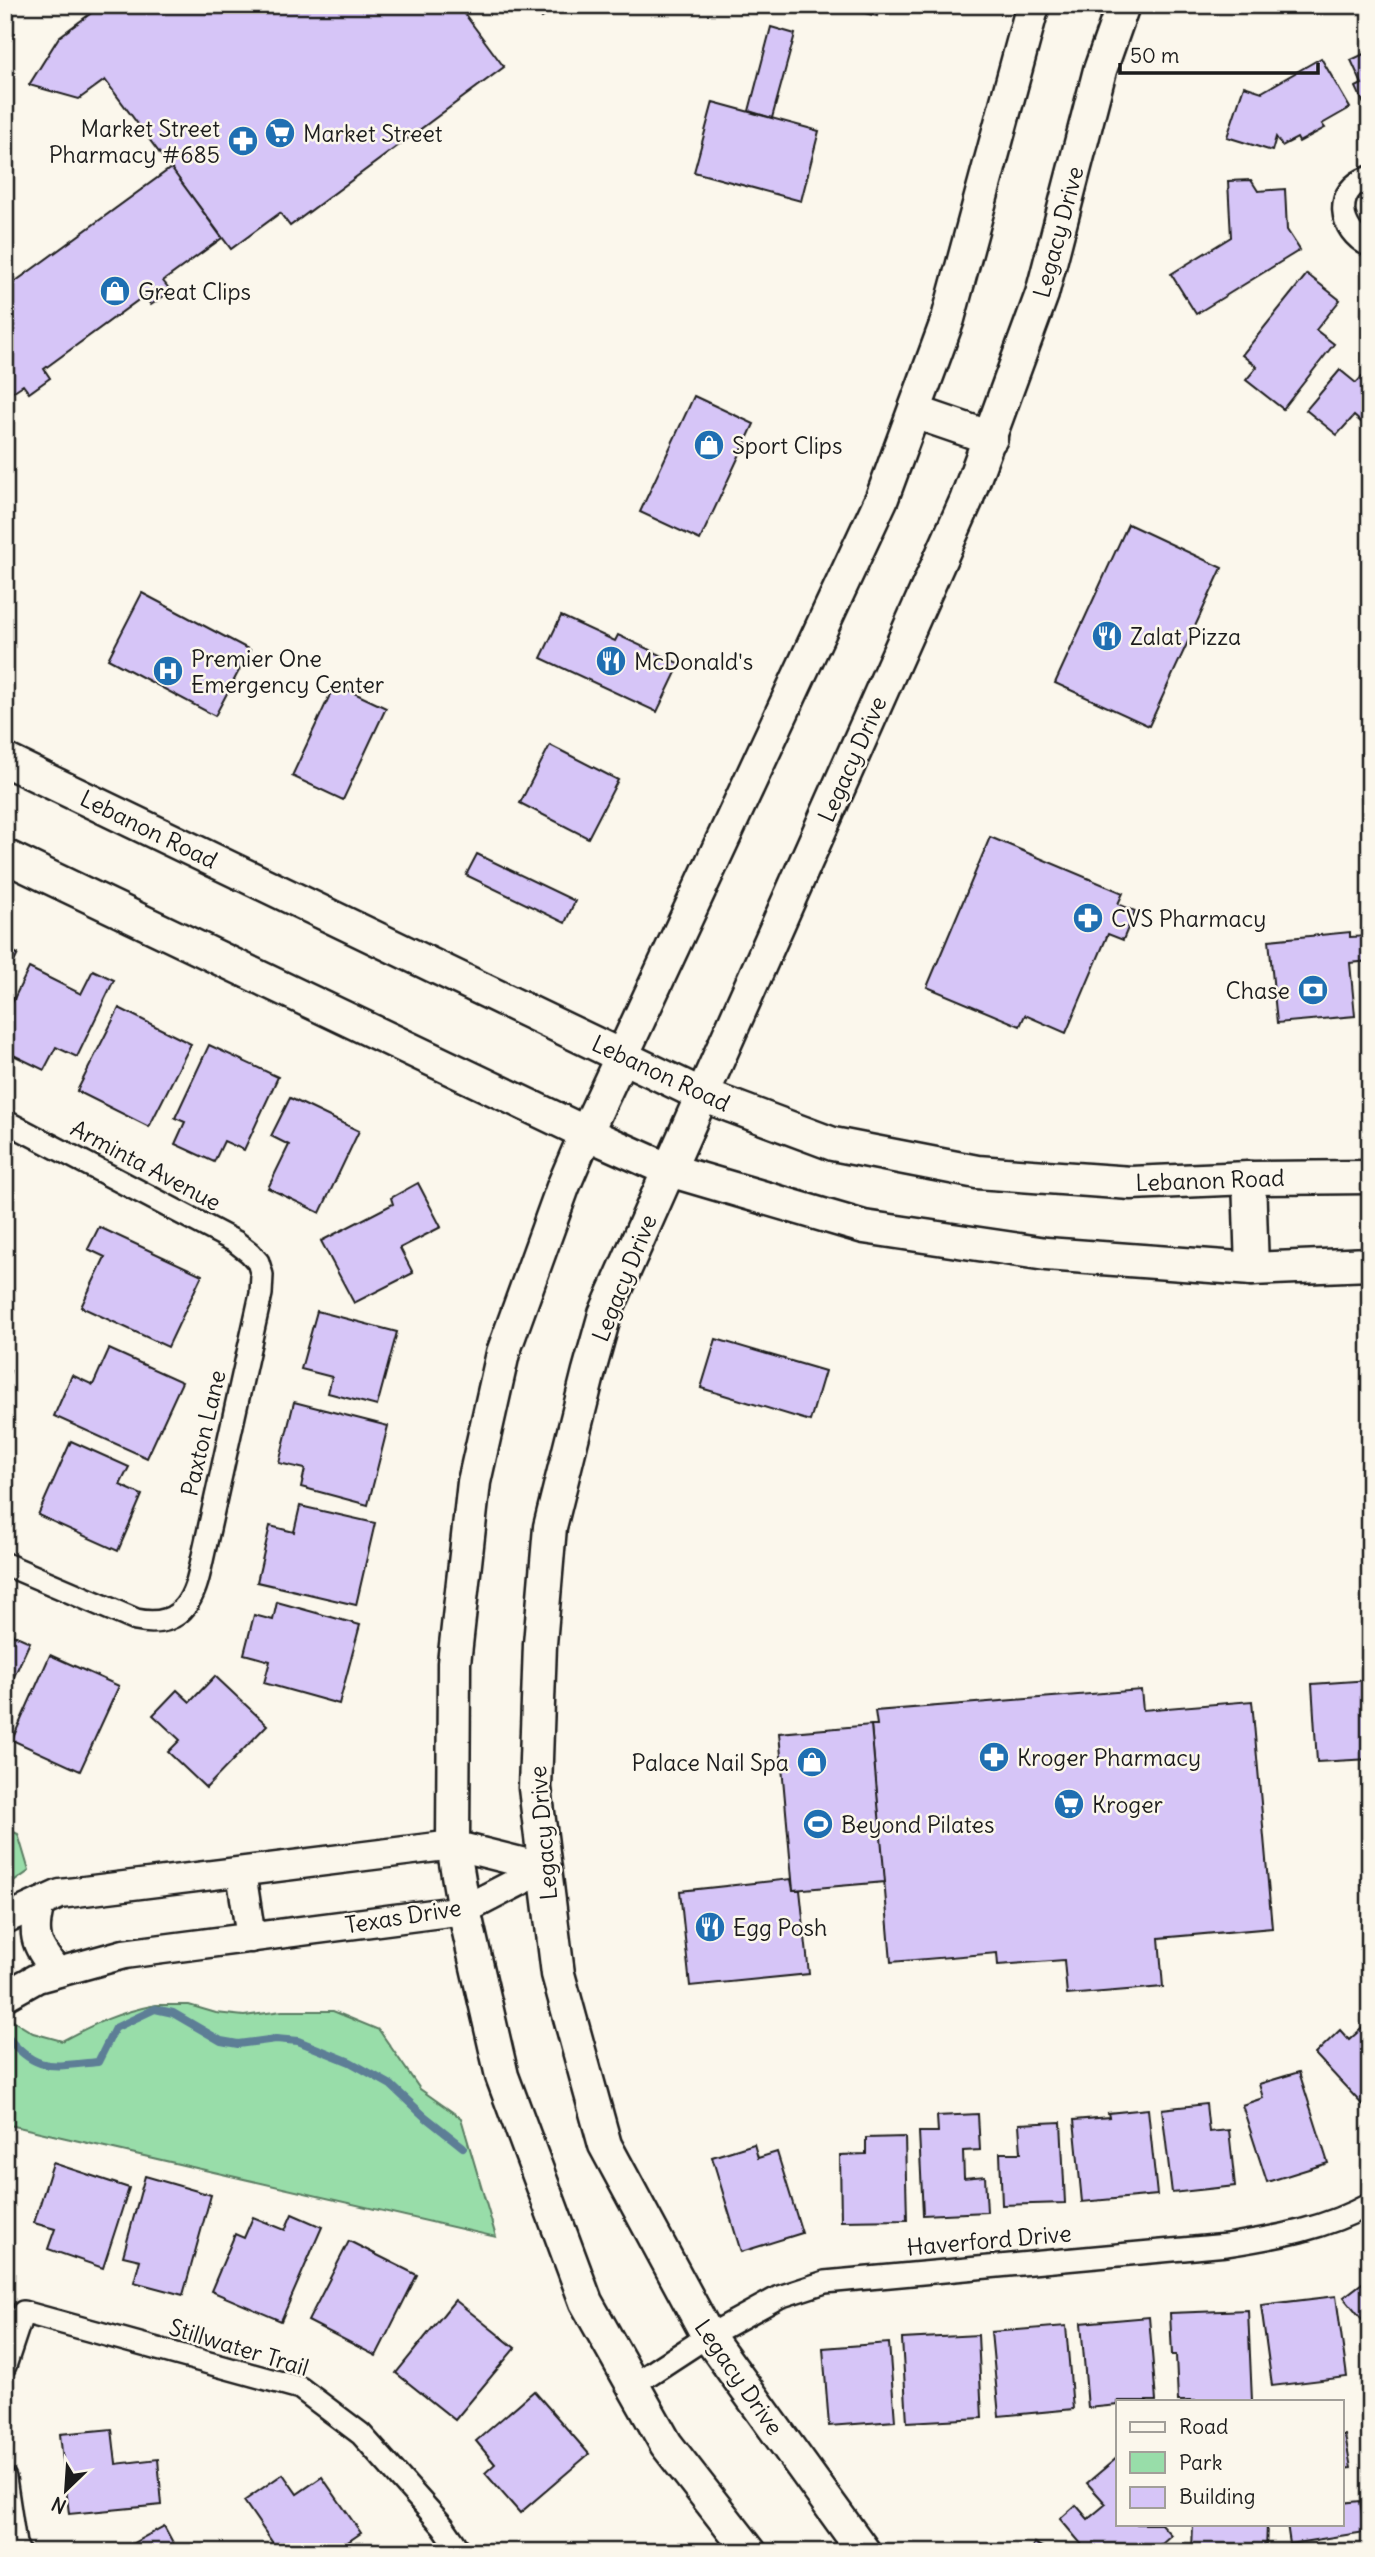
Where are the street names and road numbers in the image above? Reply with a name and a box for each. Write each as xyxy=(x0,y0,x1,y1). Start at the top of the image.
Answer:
street label: Legacy Drive xyxy=(1027,163,1089,301)
street label: Legacy Drive xyxy=(811,692,893,826)
street label: Lebanon Road xyxy=(76,783,222,875)
street label: Lebanon Road xyxy=(587,1028,735,1118)
street label: Arminta Avenue xyxy=(66,1113,226,1217)
street label: Lebanon Road xyxy=(1135,1163,1285,1197)
street label: Legacy Drive xyxy=(585,1210,663,1346)
street label: Paxton Lane xyxy=(174,1367,232,1499)
street label: Legacy Drive xyxy=(523,1765,563,1901)
street label: Texas Drive xyxy=(343,1893,463,1939)
street label: Haverford Drive xyxy=(905,2218,1073,2262)
street label: Stillwater Trail xyxy=(166,2312,312,2382)
street label: Legacy Drive xyxy=(688,2314,790,2440)

